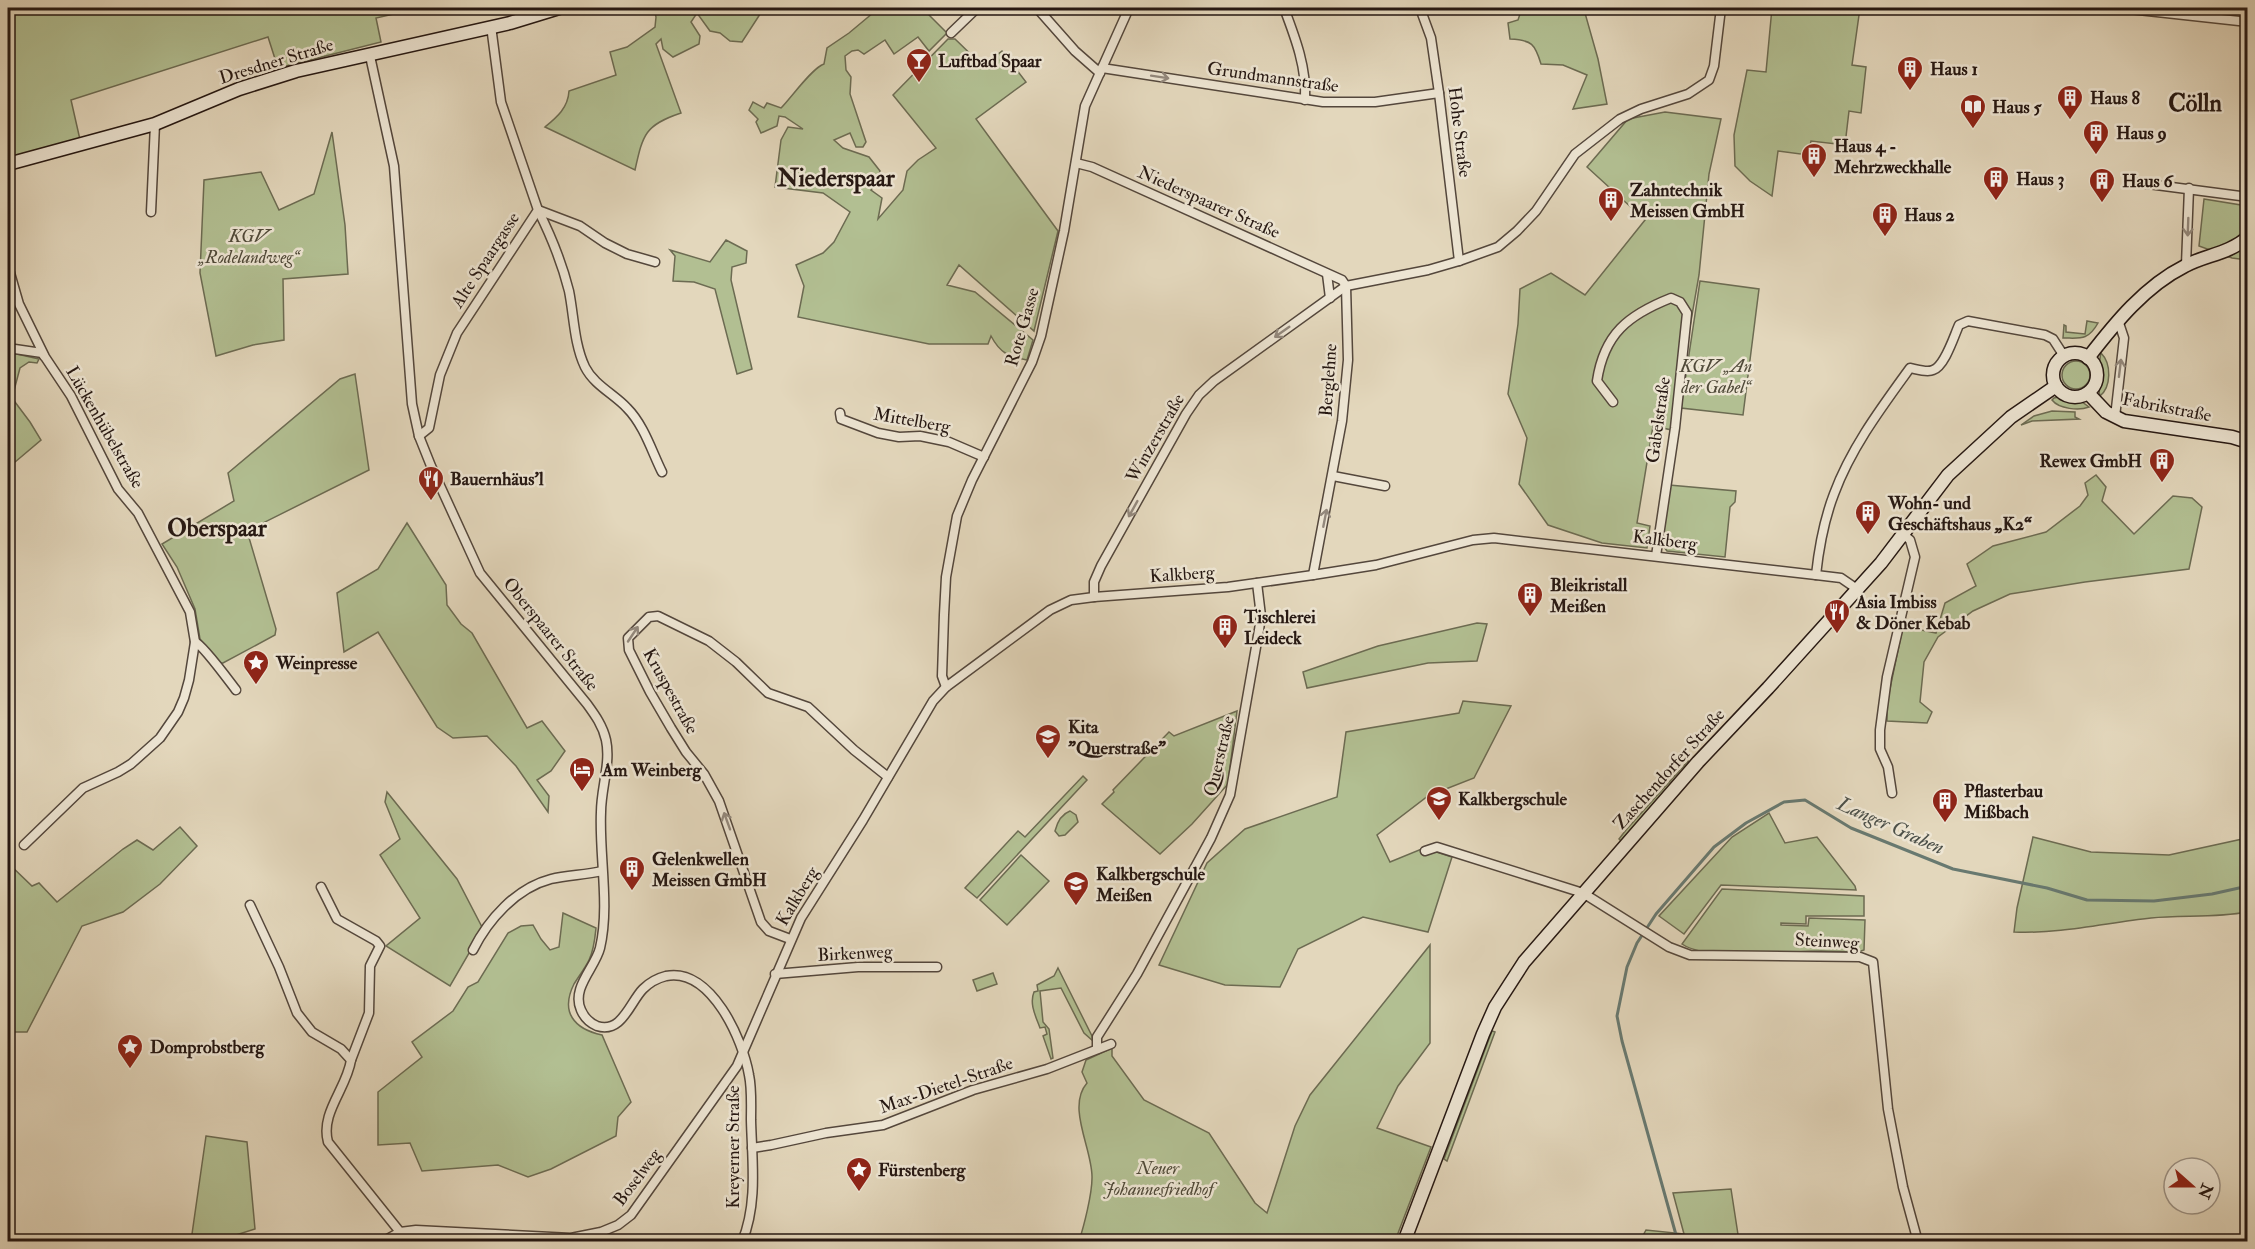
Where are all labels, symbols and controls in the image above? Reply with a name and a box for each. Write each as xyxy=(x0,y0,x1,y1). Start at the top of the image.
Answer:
street label: Dresdner Straße xyxy=(216,33,337,90)
bar icon: Luftbad Spaar xyxy=(904,46,934,84)
place label: Luftbad Spaar xyxy=(938,50,1042,73)
building icon: Haus 1 xyxy=(1895,54,1925,92)
street label: Grundmannstraße xyxy=(1206,57,1341,98)
place label: Haus 1 xyxy=(1930,58,1978,81)
one-way arrow xyxy=(1150,72,1170,83)
building icon: Haus 8 xyxy=(2055,83,2085,121)
street label: Hohe Straße xyxy=(1443,85,1477,179)
place label: Haus 8 xyxy=(2090,87,2140,110)
district label: Cölln xyxy=(2168,88,2222,119)
library icon: Haus 5 xyxy=(1958,92,1988,130)
place label: Haus 5 xyxy=(1992,96,2042,119)
building icon: Haus 9 xyxy=(2081,118,2111,156)
place label: Haus 9 xyxy=(2116,122,2167,145)
place label: Haus 4 - Mehrzweckhalle xyxy=(1833,135,1952,179)
building icon: Haus 4 - Mehrzweckhalle xyxy=(1799,141,1829,179)
street label: Niederspaarer Straße xyxy=(1134,161,1284,244)
district label: Niederspaar xyxy=(776,163,896,194)
building icon: Haus 3 xyxy=(1981,164,2011,202)
building icon: Haus 6 xyxy=(2087,166,2117,204)
place label: Haus 3 xyxy=(2016,168,2064,191)
place label: Haus 6 xyxy=(2122,170,2174,193)
place label: Zahntechnik Meissen GmbH xyxy=(1629,179,1745,223)
building icon: Zahntechnik Meissen GmbH xyxy=(1596,185,1626,223)
building icon: Haus 2 xyxy=(1870,200,1900,238)
place label: Haus 2 xyxy=(1904,204,1955,227)
street label: Alte Spaargasse xyxy=(445,208,525,313)
one-way arrow xyxy=(2182,216,2193,236)
park label: KGV „Rodelandweg“ xyxy=(197,225,302,269)
street label: Rote Gasse xyxy=(1000,285,1045,369)
one-way arrow xyxy=(1275,326,1291,338)
street label: Berglehne xyxy=(1314,342,1343,417)
park label: KGV „An der Gabel“ xyxy=(1679,355,1754,399)
one-way arrow xyxy=(2114,358,2125,378)
street label: Lückenhübelstraße xyxy=(60,362,149,493)
street label: Gabelstraße xyxy=(1641,375,1676,465)
street label: Fabrikstraße xyxy=(2120,388,2214,427)
street label: Winzerstraße xyxy=(1120,389,1190,488)
street label: Mittelberg xyxy=(872,402,953,439)
building icon: Rewex GmbH xyxy=(2147,446,2177,484)
place label: Rewex GmbH xyxy=(2039,450,2142,473)
restaurant icon: Bauernhäus'l xyxy=(416,464,446,502)
place label: Bauernhäus'l xyxy=(450,468,544,491)
place label: Wohn- und Geschäftshaus „K2“ xyxy=(1887,492,2032,536)
building icon: Wohn- und Geschäftshaus „K2“ xyxy=(1853,498,1883,536)
one-way arrow xyxy=(1127,500,1139,517)
one-way arrow xyxy=(1320,508,1331,528)
district label: Oberspaar xyxy=(167,513,268,544)
street label: Kalkberg xyxy=(1631,525,1700,556)
street label: Kalkberg xyxy=(1149,561,1216,588)
street label: Oberspaarer Straße xyxy=(498,573,604,696)
place label: Bleikristall Meißen xyxy=(1549,574,1628,618)
building icon: Bleikristall Meißen xyxy=(1515,580,1545,618)
place label: Asia Imbiss & Döner Kebab xyxy=(1855,591,1971,635)
restaurant icon: Asia Imbiss & Döner Kebab xyxy=(1822,597,1852,635)
place label: Tischlerei Leideck xyxy=(1243,606,1316,650)
building icon: Tischlerei Leideck xyxy=(1210,612,1240,650)
one-way arrow xyxy=(627,625,640,642)
street label: Kruspestraße xyxy=(638,644,704,739)
place icon: Weinpresse xyxy=(241,648,271,686)
place label: Weinpresse xyxy=(275,652,358,675)
street label: Zaschendorfer Straße xyxy=(1609,703,1730,835)
street label: Querstraße xyxy=(1199,713,1240,799)
place label: Kita "Querstraße" xyxy=(1068,716,1166,760)
school or university icon: Kita "Querstraße" xyxy=(1033,722,1063,760)
hotel icon: Am Weinberg xyxy=(567,755,597,793)
place label: Am Weinberg xyxy=(601,759,702,782)
place label: Pflasterbau Mißbach xyxy=(1963,780,2044,824)
school or university icon: Kalkbergschule xyxy=(1424,784,1454,822)
building icon: Pflasterbau Mißbach xyxy=(1930,786,1960,824)
place label: Kalkbergschule xyxy=(1458,788,1567,811)
water label: Langer Graben xyxy=(1833,790,1948,860)
one-way arrow xyxy=(720,812,731,831)
place label: Gelenkwellen Meissen GmbH xyxy=(651,848,767,892)
building icon: Gelenkwellen Meissen GmbH xyxy=(617,854,647,892)
street label: Kalkberg xyxy=(771,862,825,930)
place label: Kalkbergschule Meißen xyxy=(1095,863,1205,907)
school or university icon: Kalkbergschule Meißen xyxy=(1061,869,1091,907)
street label: Steinweg xyxy=(1794,928,1861,955)
street label: Birkenweg xyxy=(817,940,894,967)
place icon: Domprobstberg xyxy=(115,1032,145,1070)
place label: Domprobstberg xyxy=(150,1036,265,1059)
street label: Max-Dietel-Straße xyxy=(876,1052,1017,1119)
street label: Kreyerner Straße xyxy=(722,1085,745,1209)
street label: Boselweg xyxy=(608,1143,667,1211)
place icon: Fürstenberg xyxy=(844,1155,874,1193)
north arrow xyxy=(2162,1156,2222,1216)
park label: Neuer Johannesfriedhof xyxy=(1103,1157,1218,1201)
place label: Fürstenberg xyxy=(878,1159,967,1182)
text: N xyxy=(2193,1180,2217,1202)

